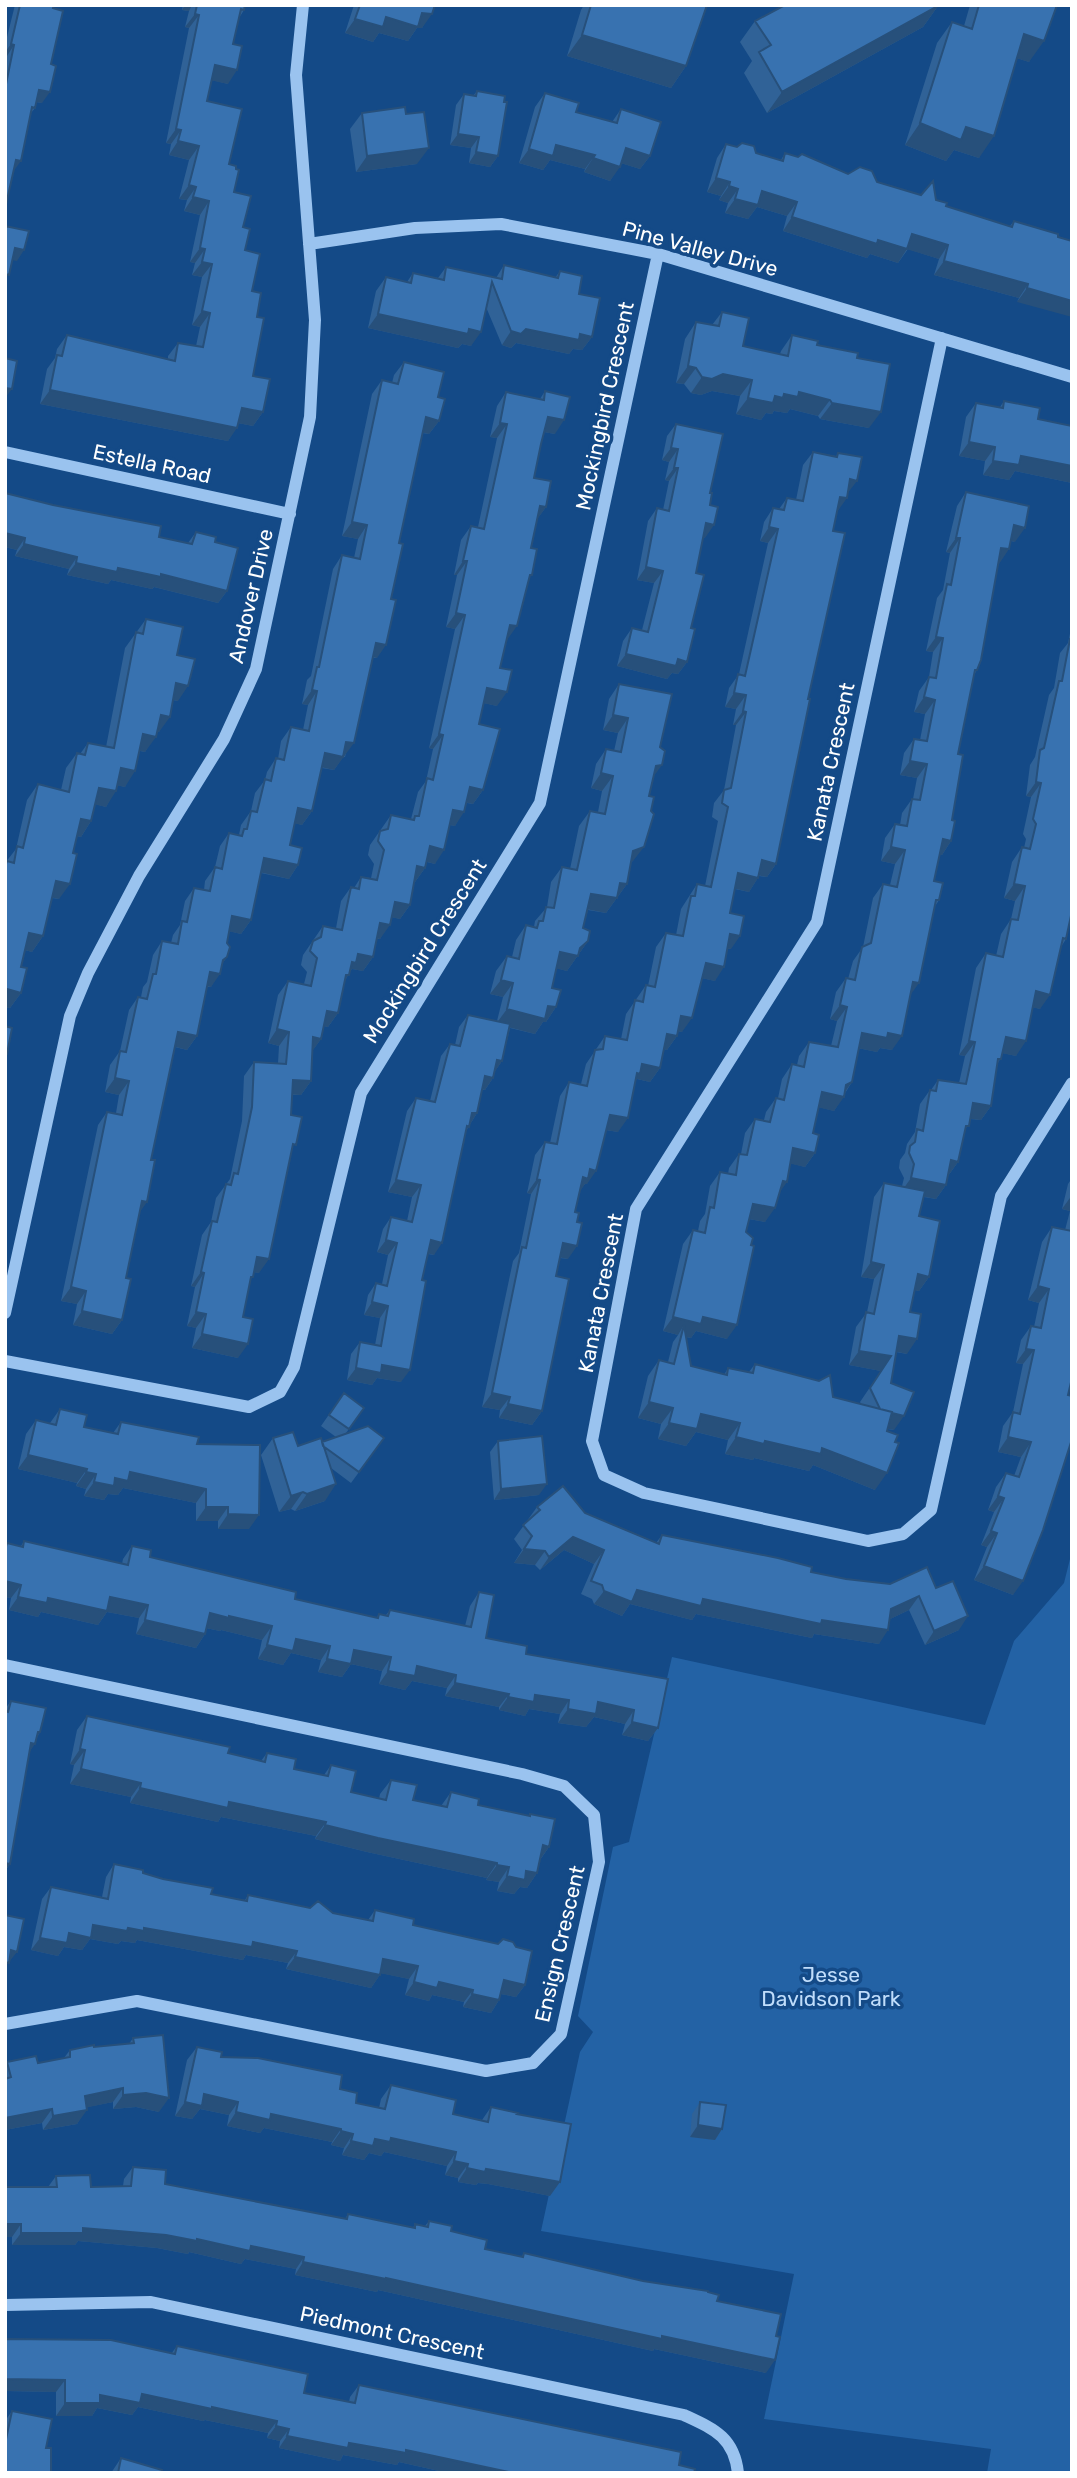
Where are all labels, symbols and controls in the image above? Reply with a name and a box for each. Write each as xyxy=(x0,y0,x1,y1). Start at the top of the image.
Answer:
street label: Pine Valley Drive xyxy=(620,216,781,281)
street label: Mockingbird Crescent xyxy=(570,299,639,513)
street label: Estella Road xyxy=(91,439,213,488)
street label: Andover Drive xyxy=(223,526,278,666)
street label: Kanata Crescent xyxy=(801,680,860,844)
street label: Mockingbird Crescent xyxy=(358,854,492,1048)
street label: Kanata Crescent xyxy=(573,1211,628,1375)
street label: Ensign Crescent xyxy=(529,1863,590,2025)
park label: Jesse Davidson Park xyxy=(761,1962,901,2011)
street label: Piedmont Crescent xyxy=(298,2301,487,2364)

